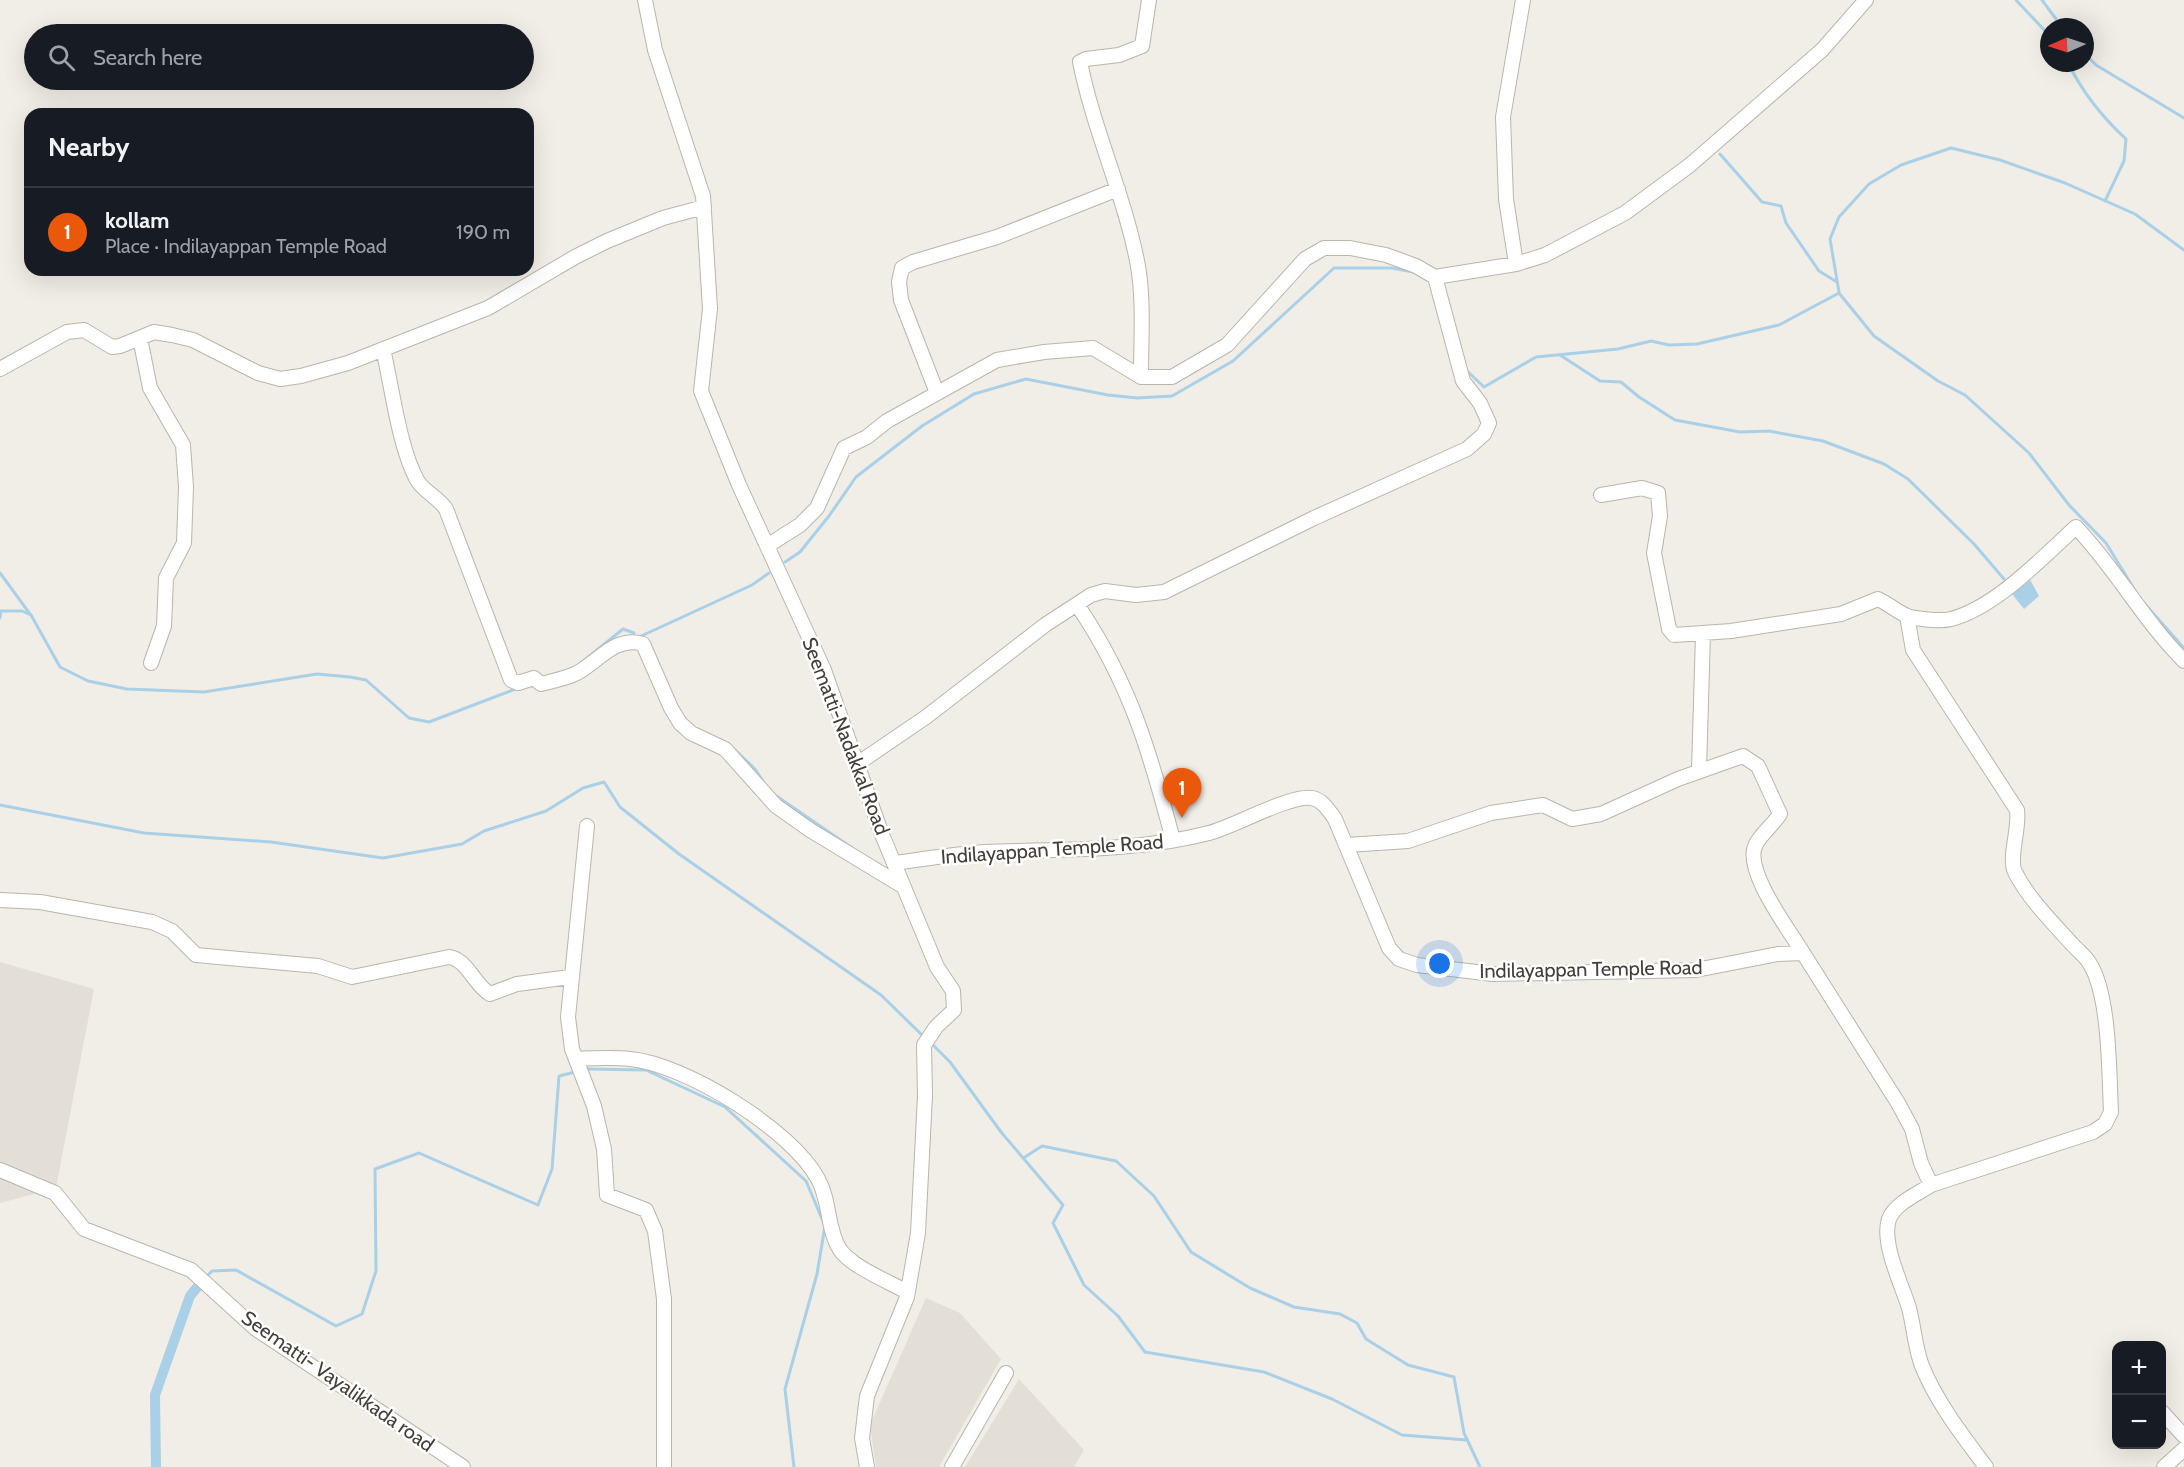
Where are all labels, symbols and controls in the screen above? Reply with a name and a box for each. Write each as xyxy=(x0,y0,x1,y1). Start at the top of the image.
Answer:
north arrow xyxy=(2040,18,2094,72)
search box xyxy=(24,24,534,90)
icon: search xyxy=(45,41,78,74)
text: Search here xyxy=(93,44,202,71)
text: Nearby xyxy=(48,131,129,163)
text: kollam xyxy=(105,207,169,234)
text: 1 xyxy=(64,220,71,244)
text: 190 m xyxy=(456,220,510,244)
text: Place · Indilayappan Temple Road xyxy=(105,234,387,258)
street label: Seematti-Nadakkal Road xyxy=(797,634,895,838)
pin: 1 xyxy=(1162,768,1202,818)
street label: Indilayappan Temple Road xyxy=(940,829,1164,869)
your location xyxy=(1425,949,1454,978)
street label: Indilayappan Temple Road xyxy=(1479,955,1703,983)
street label: Seematti- Vayalikkada road xyxy=(237,1305,439,1457)
map controls xyxy=(2112,1341,2166,1449)
button: + xyxy=(2112,1341,2166,1395)
button: − xyxy=(2112,1395,2166,1449)

